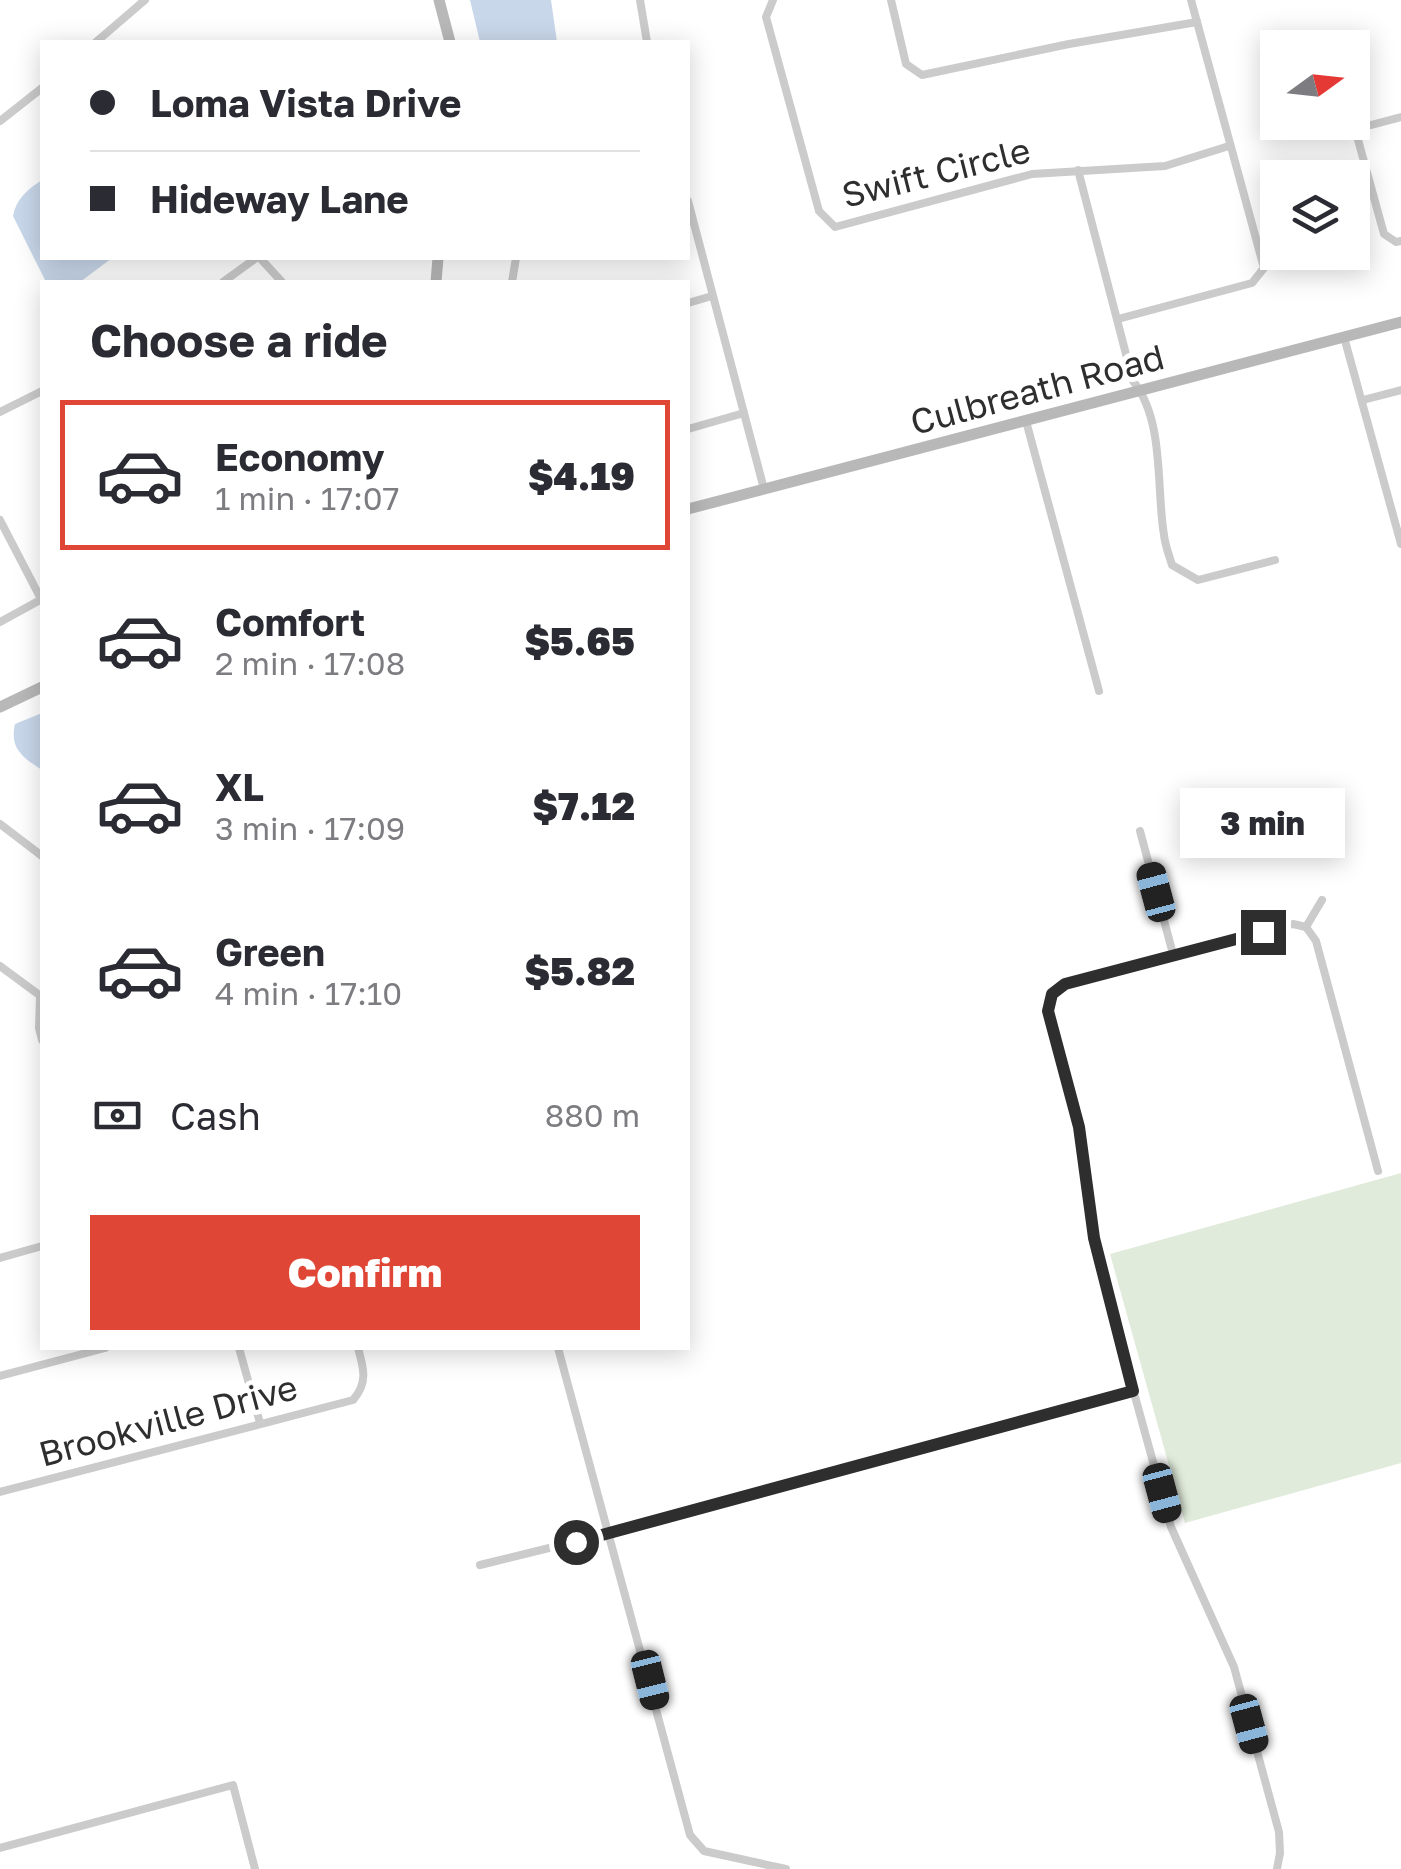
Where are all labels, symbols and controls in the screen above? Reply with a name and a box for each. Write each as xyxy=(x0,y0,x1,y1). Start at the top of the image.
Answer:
north arrow xyxy=(1260,30,1370,140)
map controls xyxy=(1260,30,1370,270)
text: Loma Vista Drive xyxy=(150,80,461,125)
street label: Swift Circle xyxy=(838,128,1034,216)
button: layers xyxy=(1260,160,1370,270)
text: Hideway Lane xyxy=(150,176,409,221)
text: Choose a ride xyxy=(90,313,388,367)
street label: Culbreath Road xyxy=(906,335,1168,443)
icon: car xyxy=(95,430,185,520)
text: Economy xyxy=(215,434,384,479)
text: $4.19 xyxy=(528,453,635,498)
text: 1 min · 17:07 xyxy=(215,479,400,517)
icon: car xyxy=(95,595,185,685)
text: Comfort xyxy=(215,599,365,644)
text: $5.65 xyxy=(524,618,635,663)
text: 2 min · 17:08 xyxy=(215,644,405,682)
icon: car xyxy=(95,760,185,850)
text: XL xyxy=(215,764,264,809)
text: $7.12 xyxy=(533,783,635,828)
callout: 3 min xyxy=(1180,787,1346,857)
text: 3 min xyxy=(1220,804,1305,842)
text: 3 min · 17:09 xyxy=(215,809,405,847)
car xyxy=(1134,859,1178,925)
route end xyxy=(1241,910,1286,955)
icon: car xyxy=(95,925,185,1015)
text: Green xyxy=(215,929,325,974)
text: $5.82 xyxy=(525,948,635,993)
text: 4 min · 17:10 xyxy=(215,974,402,1012)
icon: cash xyxy=(90,1088,145,1143)
text: Cash xyxy=(170,1093,261,1138)
text: 880 m xyxy=(545,1096,640,1134)
button: Confirm xyxy=(90,1215,640,1330)
street label: Brookville Drive xyxy=(34,1365,302,1475)
car xyxy=(1140,1460,1184,1526)
route start xyxy=(554,1520,599,1565)
car xyxy=(628,1647,672,1713)
car xyxy=(1227,1691,1271,1757)

